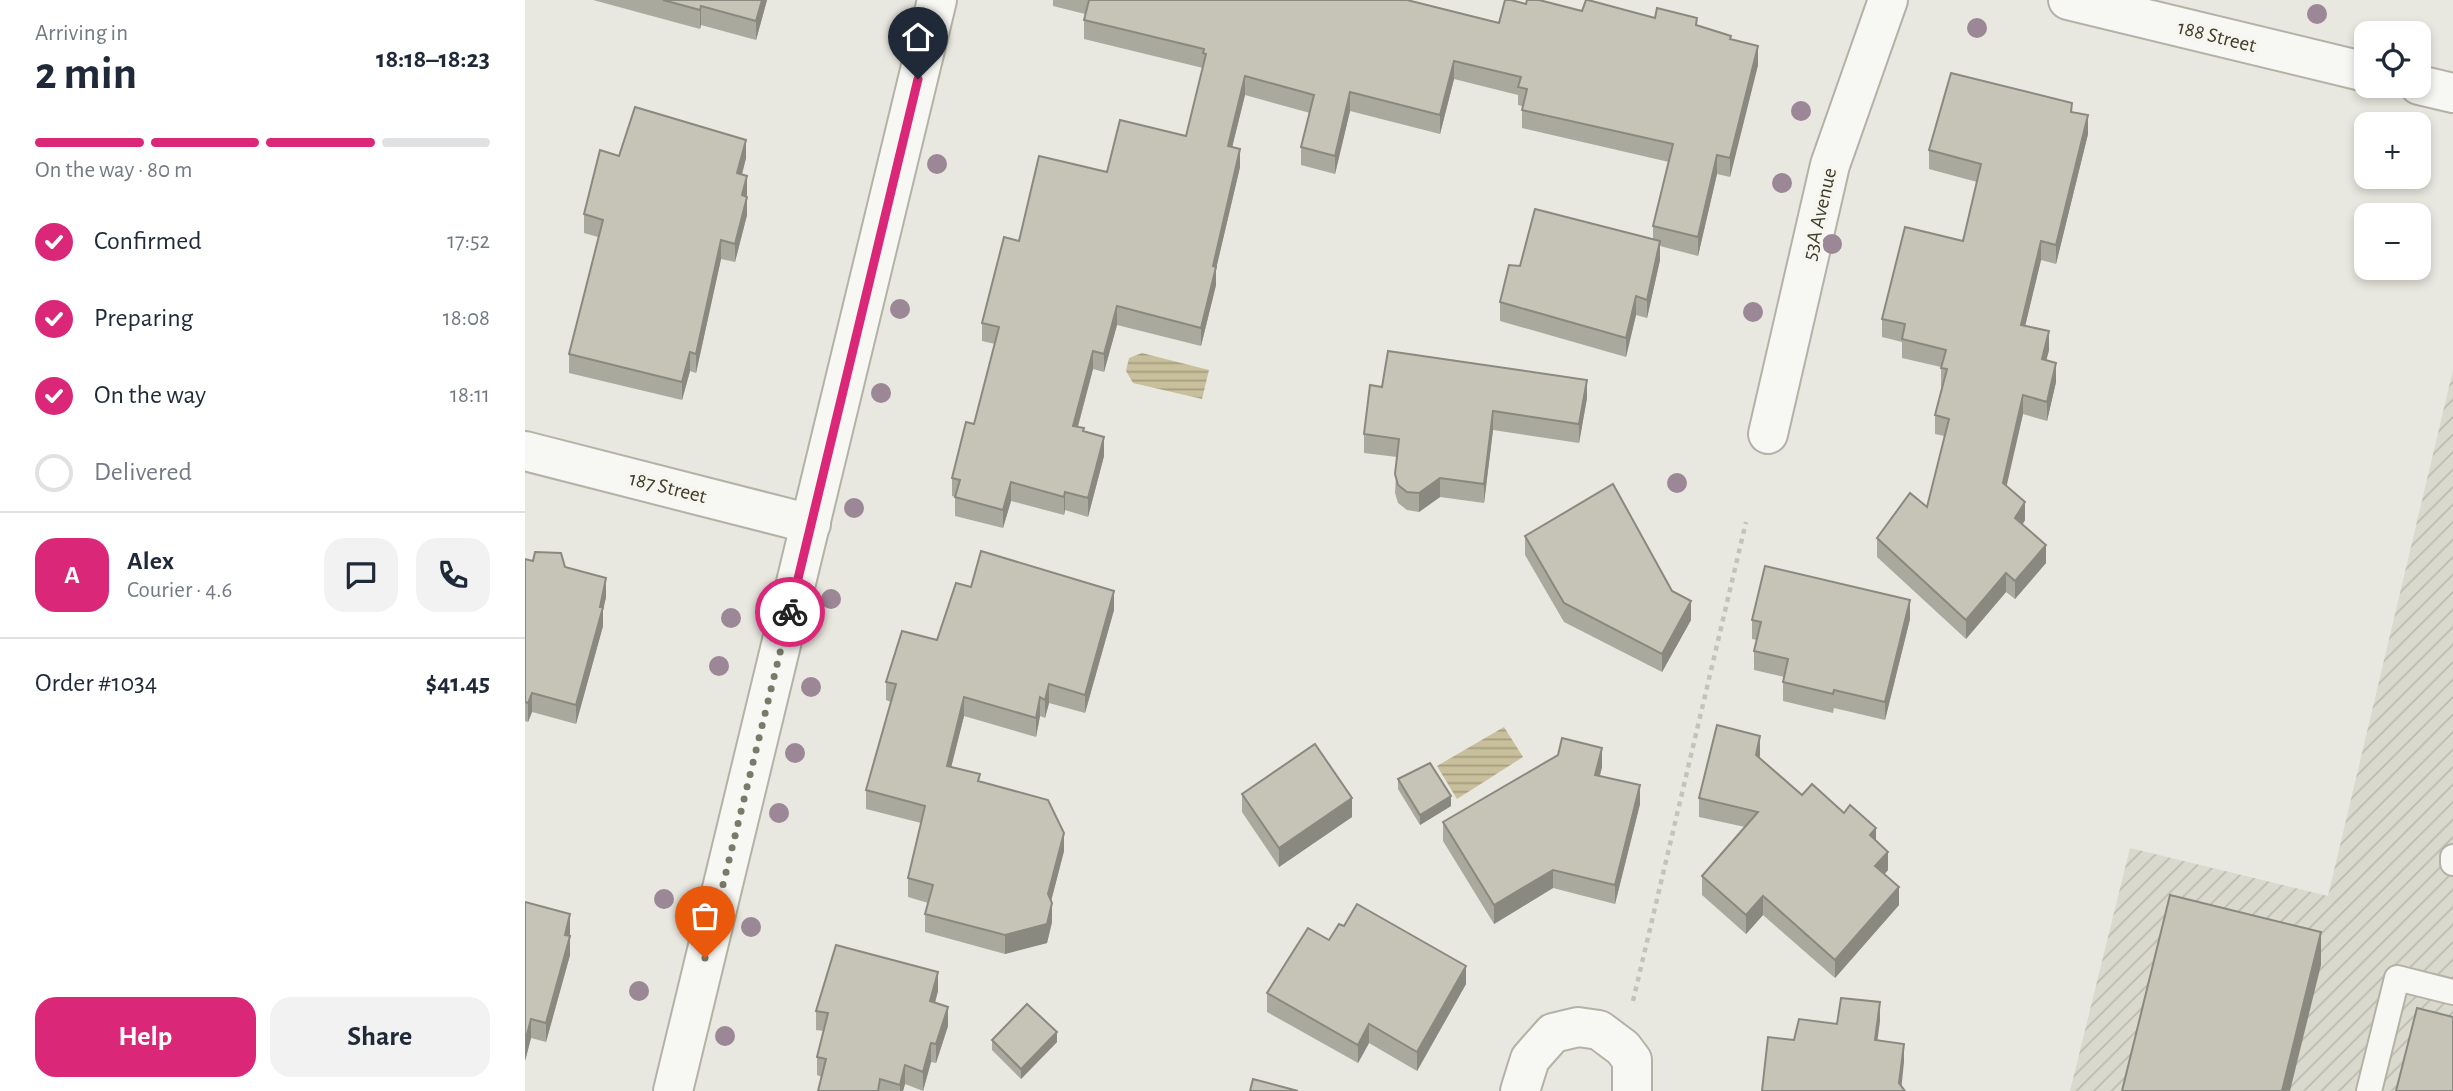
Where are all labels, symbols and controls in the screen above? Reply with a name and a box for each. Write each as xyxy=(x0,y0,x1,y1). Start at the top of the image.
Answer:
pin xyxy=(888,7,948,79)
street label: 188 Street xyxy=(2176,17,2259,56)
icon: home xyxy=(899,18,937,56)
map controls xyxy=(2354,21,2431,280)
button: locate xyxy=(2354,21,2431,98)
text: Arriving in xyxy=(35,22,128,45)
text: 18:18–18:23 xyxy=(376,46,490,72)
text: 2 min xyxy=(35,51,137,97)
button: + xyxy=(2354,112,2431,189)
text: On the way · 80 m xyxy=(35,159,192,182)
street label: 53A Avenue xyxy=(1799,166,1840,262)
button: − xyxy=(2354,203,2431,280)
icon: check xyxy=(35,223,73,261)
text: Confirmed xyxy=(94,228,202,254)
text: 17:52 xyxy=(447,230,490,253)
icon: check xyxy=(35,300,73,338)
text: Preparing xyxy=(94,305,193,331)
text: 18:08 xyxy=(443,307,490,330)
icon: check xyxy=(35,377,73,415)
text: On the way xyxy=(94,382,206,408)
text: 18:11 xyxy=(450,384,490,407)
text: Delivered xyxy=(94,459,192,485)
street label: 187 Street xyxy=(627,468,709,507)
button: chat xyxy=(324,538,398,612)
button: phone xyxy=(416,538,490,612)
text: Alex xyxy=(127,548,174,574)
text: A xyxy=(64,562,80,588)
courier xyxy=(755,577,825,647)
text: Courier · 4.6 xyxy=(127,579,232,602)
icon: bike xyxy=(771,593,809,631)
text: Order #1034 xyxy=(35,670,157,696)
text: $41.45 xyxy=(426,670,490,696)
pin xyxy=(675,886,735,958)
icon: bag xyxy=(686,897,724,935)
button: Help xyxy=(35,997,256,1077)
button: Share xyxy=(270,997,490,1077)

